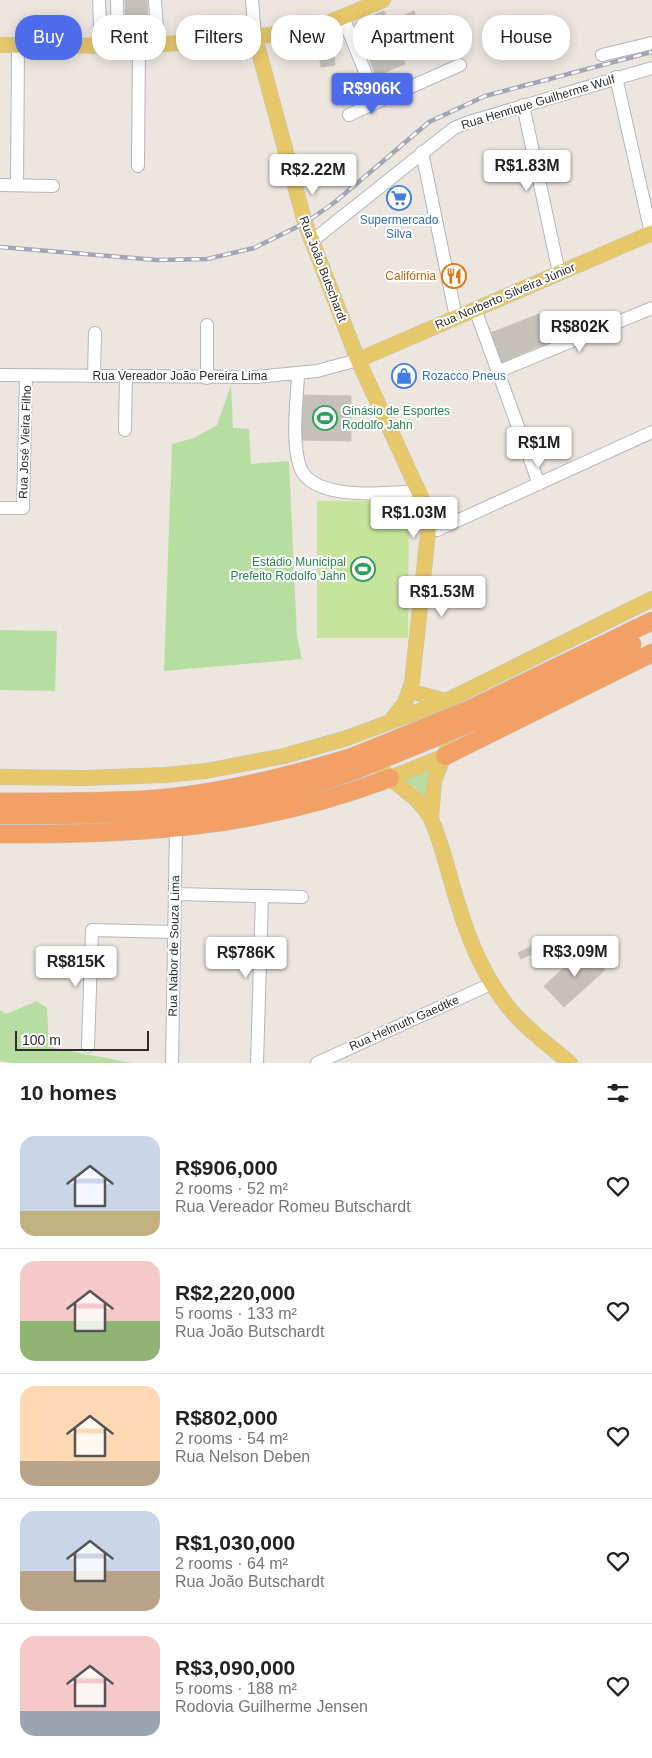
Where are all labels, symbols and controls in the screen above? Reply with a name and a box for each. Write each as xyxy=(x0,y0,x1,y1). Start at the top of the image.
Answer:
chip: Buy xyxy=(15,15,82,60)
chip: Rent xyxy=(92,15,166,60)
chip: Filters xyxy=(176,15,261,60)
chip: New xyxy=(271,15,343,60)
chip: Apartment xyxy=(353,15,472,60)
chip: House xyxy=(482,15,570,60)
pin: R$906K xyxy=(331,72,413,115)
street label: Rua Henrique Guilherme Wulf xyxy=(460,72,617,132)
text: R$906K xyxy=(343,80,401,97)
pin: R$1.83M xyxy=(481,150,573,192)
pin: R$2.22M xyxy=(267,154,359,196)
text: R$1.83M xyxy=(495,157,559,174)
text: R$2.22M xyxy=(281,161,345,178)
supermarket icon: Supermercado Silva xyxy=(386,185,412,211)
place label: Supermercado Silva xyxy=(360,213,439,241)
street label: Rua João Butschardt xyxy=(296,214,350,324)
street label: Rua Norberto Silveira Júnior xyxy=(433,260,577,332)
restaurant icon: Califórnia xyxy=(441,263,467,289)
place label: Califórnia xyxy=(385,269,436,283)
pin: R$802K xyxy=(539,310,621,353)
text: R$802K xyxy=(551,318,609,335)
shop icon: Rozacco Pneus xyxy=(391,363,417,389)
street label: Rua Vereador João Pereira Lima xyxy=(93,369,268,383)
place label: Rozacco Pneus xyxy=(422,369,506,383)
street label: Rua José Vieira Filho xyxy=(16,385,34,499)
place label: Ginásio de Esportes Rodolfo Jahn xyxy=(342,404,450,432)
sports icon: Ginásio de Esportes Rodolfo Jahn xyxy=(312,405,338,431)
pin: R$1M xyxy=(509,426,569,469)
text: R$1M xyxy=(518,434,560,451)
pin: R$1.03M xyxy=(368,496,460,539)
text: R$1.03M xyxy=(382,504,446,521)
place label: Estádio Municipal Prefeito Rodolfo Jahn xyxy=(231,555,346,583)
sports icon: Estádio Municipal Prefeito Rodolfo Jahn xyxy=(350,556,376,582)
pin: R$1.53M xyxy=(396,576,488,618)
text: R$1.53M xyxy=(410,583,474,600)
street label: Rua Nabor de Souza Lima xyxy=(166,875,182,1017)
pin: R$786K xyxy=(205,936,287,979)
pin: R$3.09M xyxy=(529,936,621,978)
text: R$3.09M xyxy=(543,943,607,960)
text: R$786K xyxy=(217,944,275,961)
pin: R$815K xyxy=(35,946,117,988)
text: R$815K xyxy=(47,953,105,970)
street label: Rua Helmuth Gaedtke xyxy=(347,992,461,1054)
scale bar xyxy=(15,1028,149,1051)
text: 100 m xyxy=(22,1032,61,1048)
icon: filters xyxy=(604,1079,632,1107)
text: 10 homes xyxy=(20,1081,117,1104)
icon: home xyxy=(60,1156,120,1216)
text: R$906,000 xyxy=(175,1156,278,1179)
icon: heart xyxy=(604,1172,632,1200)
text: 2 rooms · 52 m² xyxy=(175,1180,288,1197)
text: Rua Vereador Romeu Butschardt xyxy=(175,1198,411,1215)
icon: home xyxy=(60,1281,120,1341)
text: R$2,220,000 xyxy=(175,1281,295,1304)
icon: heart xyxy=(604,1297,632,1325)
text: 5 rooms · 133 m² xyxy=(175,1305,297,1322)
text: Rua João Butschardt xyxy=(175,1323,324,1340)
icon: home xyxy=(60,1406,120,1466)
text: R$802,000 xyxy=(175,1406,278,1429)
icon: heart xyxy=(604,1422,632,1450)
text: 2 rooms · 54 m² xyxy=(175,1430,288,1447)
text: Rua Nelson Deben xyxy=(175,1448,310,1465)
icon: home xyxy=(60,1531,120,1591)
text: R$1,030,000 xyxy=(175,1531,295,1554)
icon: heart xyxy=(604,1547,632,1575)
text: 2 rooms · 64 m² xyxy=(175,1555,288,1572)
text: Rua João Butschardt xyxy=(175,1573,324,1590)
icon: home xyxy=(60,1656,120,1716)
text: R$3,090,000 xyxy=(175,1656,295,1679)
icon: heart xyxy=(604,1672,632,1700)
text: 5 rooms · 188 m² xyxy=(175,1680,297,1697)
text: Rodovia Guilherme Jensen xyxy=(175,1698,368,1715)

